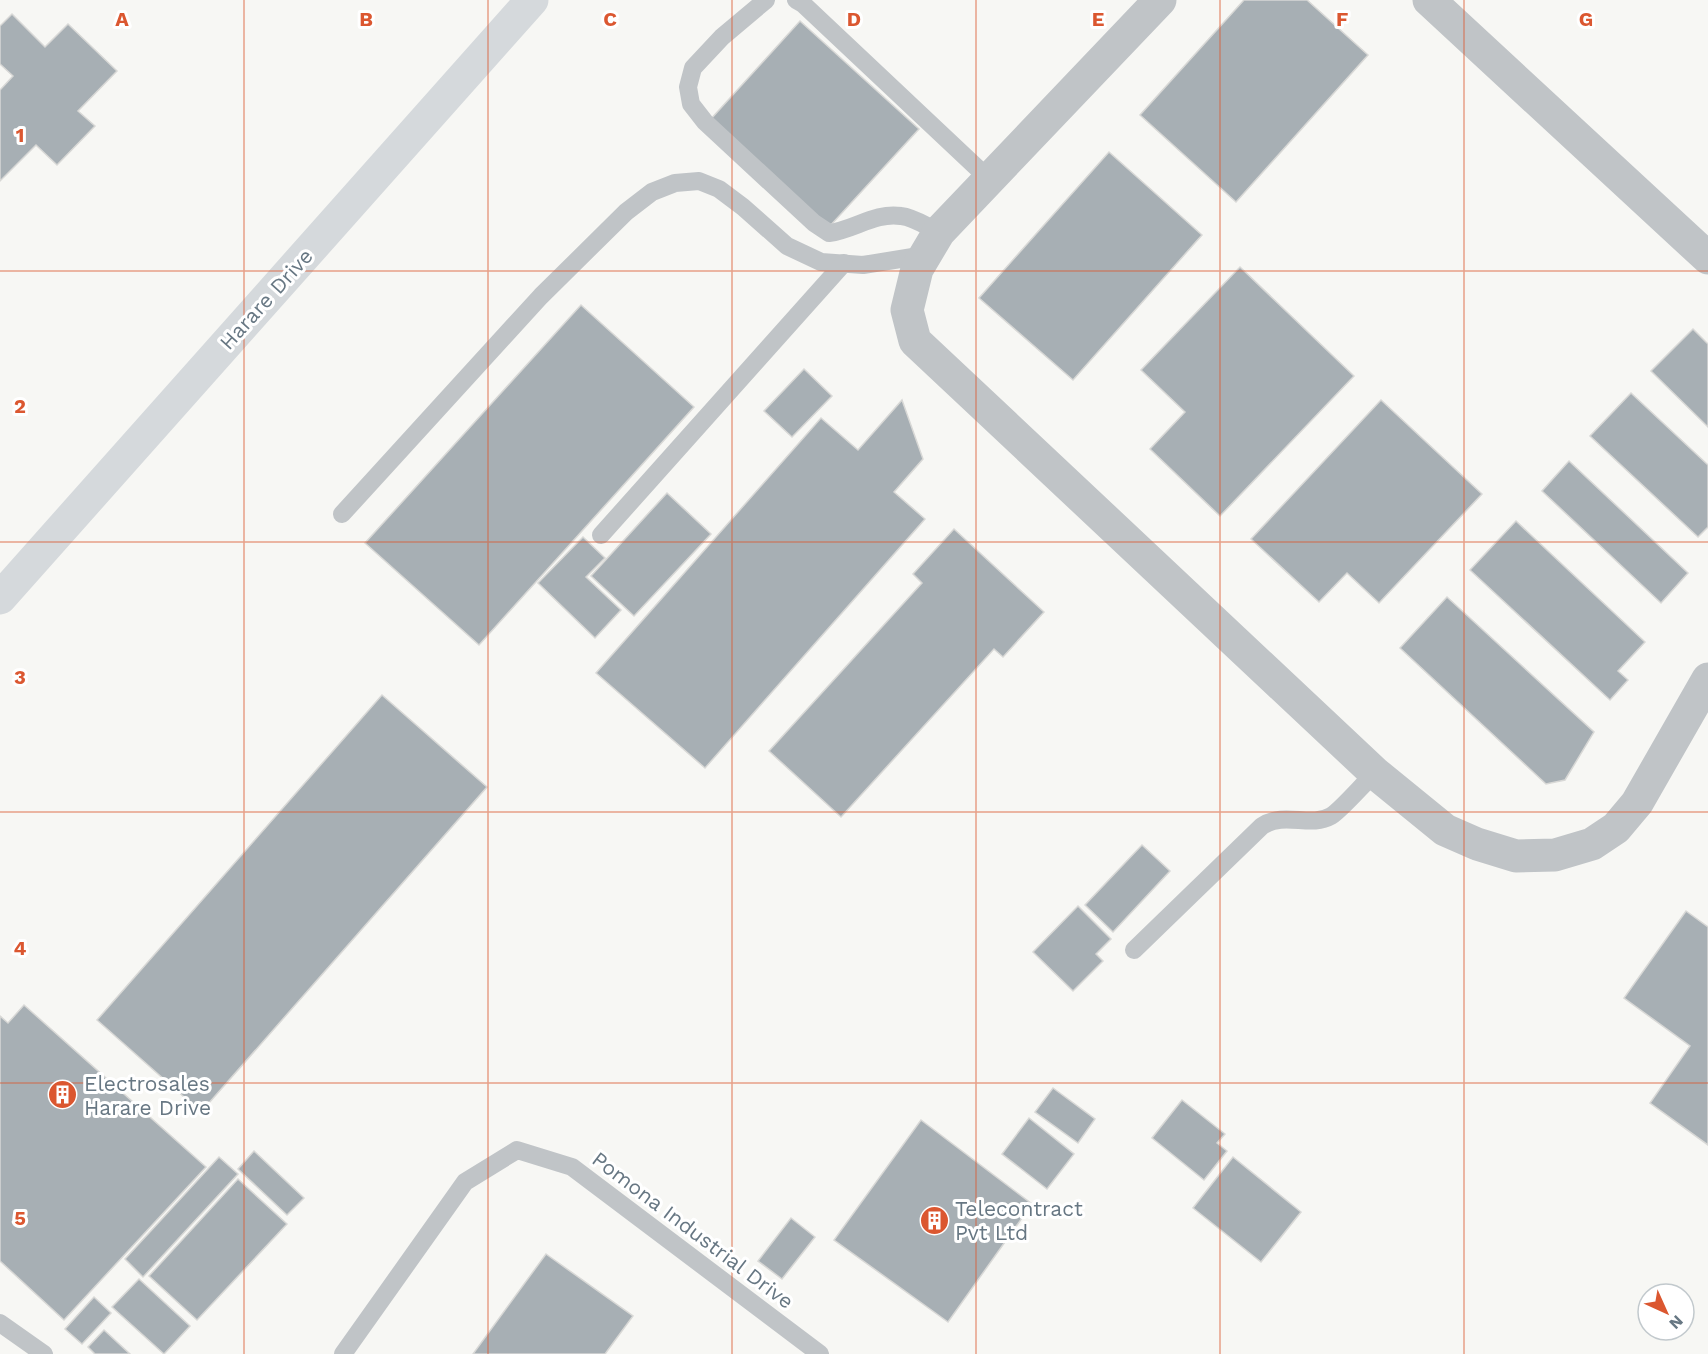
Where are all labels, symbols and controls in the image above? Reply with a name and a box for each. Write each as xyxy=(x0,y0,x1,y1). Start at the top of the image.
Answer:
text: A xyxy=(115,7,129,31)
text: B xyxy=(359,7,373,31)
text: C xyxy=(603,7,617,31)
text: D xyxy=(847,7,861,31)
text: E xyxy=(1092,7,1104,31)
text: F xyxy=(1336,7,1348,31)
text: G xyxy=(1579,7,1593,31)
text: 1 xyxy=(16,123,24,147)
street label: Harare Drive xyxy=(214,243,318,355)
text: 2 xyxy=(14,394,26,418)
text: 3 xyxy=(14,665,26,689)
text: 4 xyxy=(14,936,27,960)
place label: Electrosales Harare Drive xyxy=(84,1071,211,1120)
building icon: Electrosales Harare Drive xyxy=(47,1079,79,1111)
street label: Pomona Industrial Drive xyxy=(587,1146,799,1314)
place label: Telecontract Pvt Ltd xyxy=(955,1196,1083,1245)
building icon: Telecontract Pvt Ltd xyxy=(918,1204,950,1236)
text: 5 xyxy=(14,1206,26,1230)
north arrow xyxy=(1636,1282,1696,1342)
text: N xyxy=(1665,1311,1687,1333)

